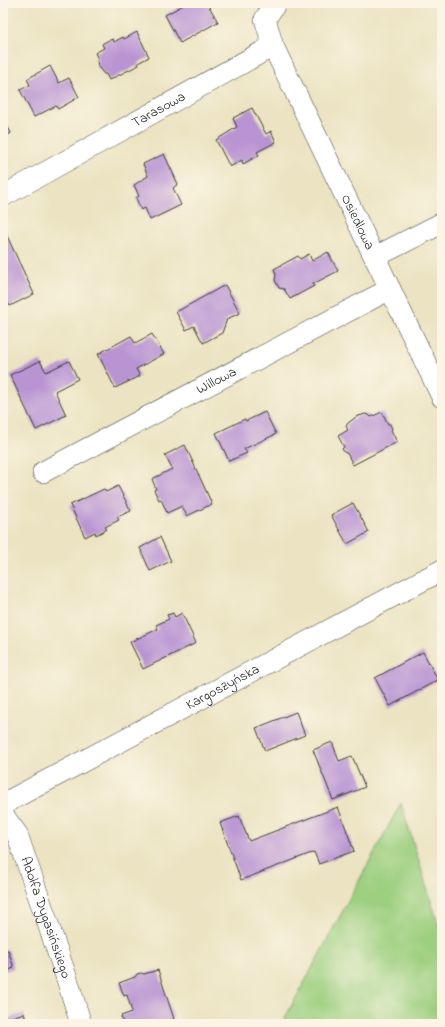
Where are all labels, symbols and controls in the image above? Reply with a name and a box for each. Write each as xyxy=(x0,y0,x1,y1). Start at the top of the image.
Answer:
street label: Tarasowa xyxy=(128,86,189,133)
street label: Osiedlowa xyxy=(335,191,380,253)
street label: Willowa xyxy=(193,361,240,400)
street label: Kargoszyńska xyxy=(182,659,263,715)
street label: Adolfa Dygasińskiego xyxy=(15,854,77,981)

